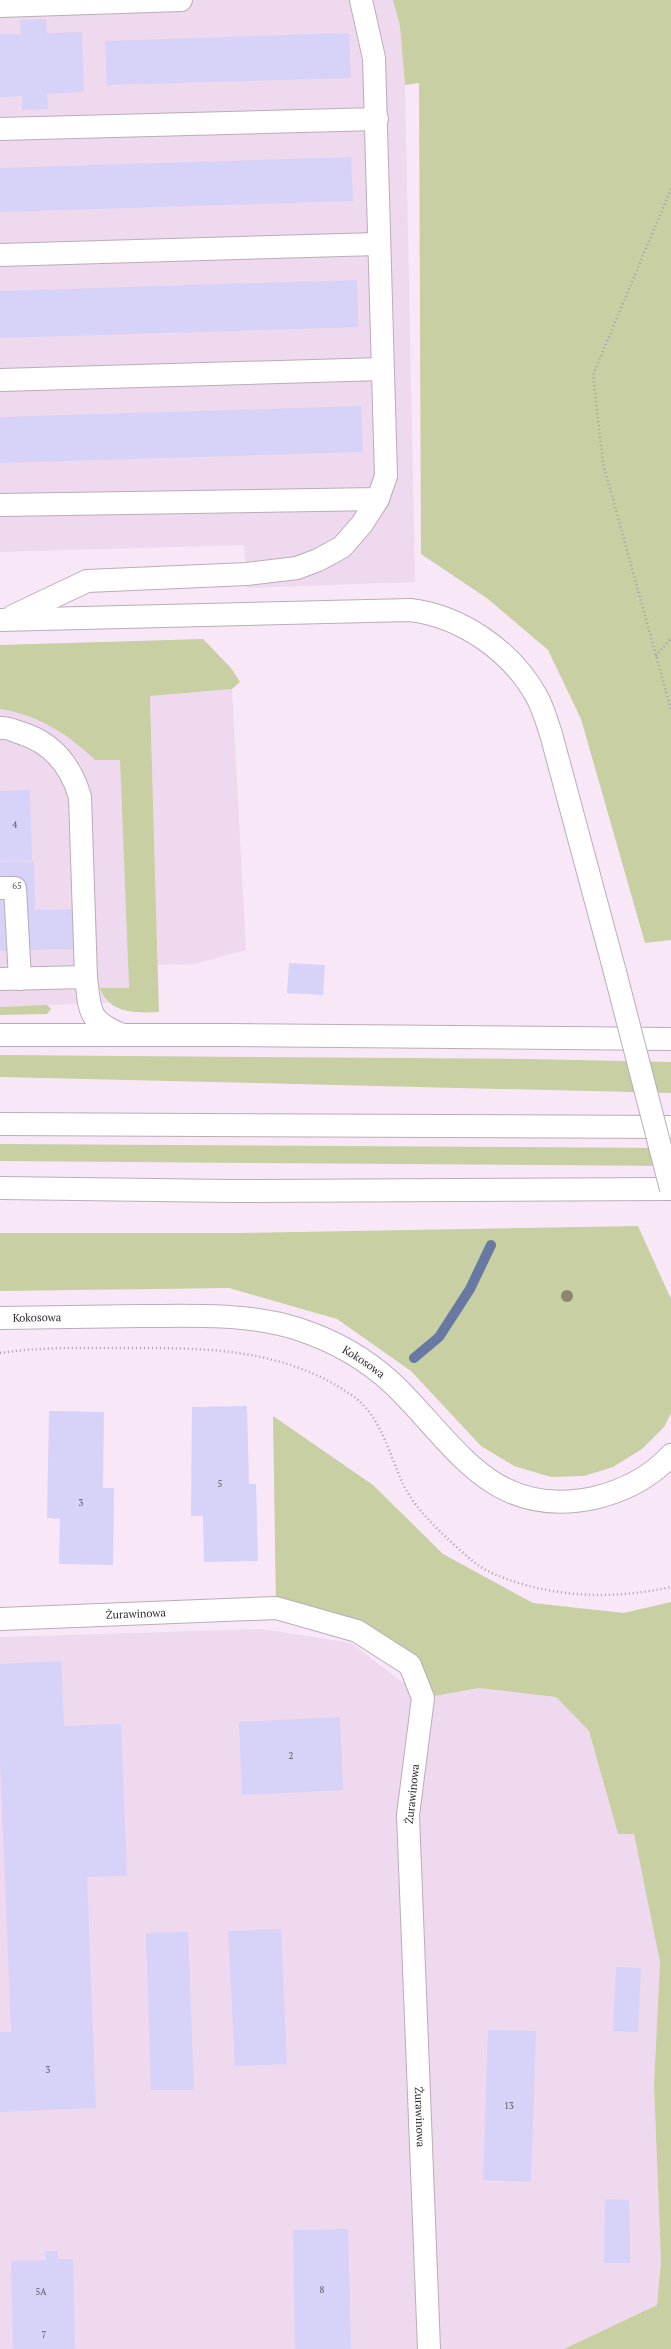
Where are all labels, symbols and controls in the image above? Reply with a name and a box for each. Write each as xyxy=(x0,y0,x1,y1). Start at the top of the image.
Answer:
house number: 4 xyxy=(13,819,18,831)
house number: 65 xyxy=(12,880,22,892)
street label: Kokosowa xyxy=(12,1310,62,1325)
street label: Kokosowa xyxy=(340,1342,388,1381)
house number: 5 xyxy=(218,1478,223,1490)
house number: 3 xyxy=(79,1497,84,1509)
street label: Żurawinowa xyxy=(106,1605,167,1622)
house number: 2 xyxy=(289,1750,294,1762)
street label: Żurawinowa xyxy=(402,1763,422,1825)
house number: 3 xyxy=(46,2064,51,2076)
street label: Żurawinowa xyxy=(412,2087,428,2148)
house number: 13 xyxy=(504,2100,514,2112)
house number: 8 xyxy=(320,2284,325,2296)
house number: 5A xyxy=(36,2286,47,2298)
house number: 7 xyxy=(42,2329,47,2341)

